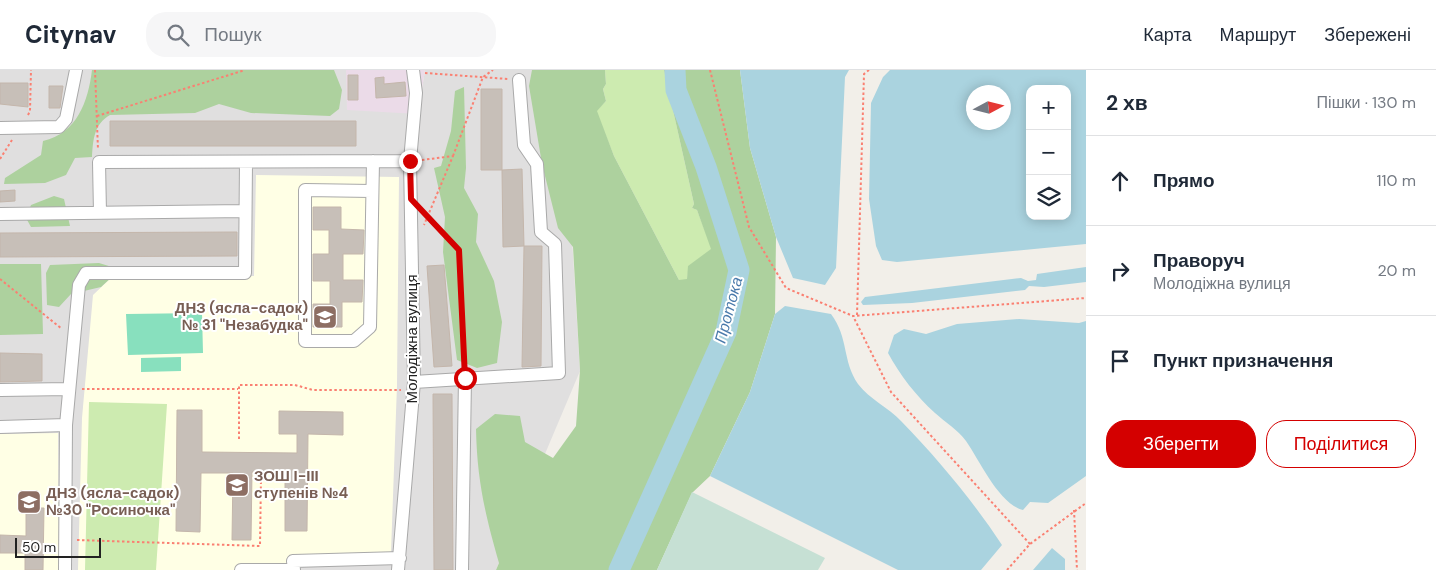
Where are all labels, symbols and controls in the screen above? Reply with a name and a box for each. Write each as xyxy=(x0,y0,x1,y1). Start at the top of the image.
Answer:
search box xyxy=(146,12,496,57)
text: Citynav xyxy=(25,19,116,50)
icon: search xyxy=(164,21,192,49)
text: Пошук xyxy=(204,22,262,47)
text: Карта xyxy=(1143,23,1191,47)
text: Маршрут xyxy=(1219,23,1296,47)
text: Збережені xyxy=(1324,23,1411,47)
north arrow xyxy=(966,85,1011,130)
map controls xyxy=(1026,85,1071,220)
button: + xyxy=(1026,85,1071,130)
text: 2 хв xyxy=(1106,89,1148,117)
text: Пішки · 130 m xyxy=(1317,92,1416,113)
button: − xyxy=(1026,130,1071,175)
route end xyxy=(399,150,422,173)
icon: ahead xyxy=(1106,167,1134,195)
text: Прямо xyxy=(1153,168,1215,193)
text: 110 m xyxy=(1377,170,1416,191)
button: layers xyxy=(1026,175,1071,220)
text: Праворуч xyxy=(1153,248,1245,273)
icon: right xyxy=(1106,257,1134,285)
text: 20 m xyxy=(1377,260,1416,281)
text: Молодіжна вулиця xyxy=(1153,273,1291,294)
street label: Молодіжна вулиця xyxy=(402,275,422,404)
water label: Протока xyxy=(710,275,747,346)
place label: ДНЗ (ясла-садок) № 31 "Незабудка" xyxy=(175,298,308,335)
school or university icon: ДНЗ (ясла-садок) № 31 "Незабудка" xyxy=(312,304,338,330)
icon: arrive xyxy=(1106,347,1134,375)
text: Пункт призначення xyxy=(1153,348,1333,373)
route start xyxy=(454,367,477,390)
button: Зберегти xyxy=(1106,420,1256,468)
button: Поділитися xyxy=(1266,420,1416,468)
place label: ЗОШ І-ІІІ ступенів №4 xyxy=(254,466,349,503)
school or university icon: ЗОШ І-ІІІ ступенів №4 xyxy=(224,472,250,498)
place label: ДНЗ (ясла-садок) №30 "Росиночка" xyxy=(46,483,179,520)
school or university icon: ДНЗ (ясла-садок) №30 "Росиночка" xyxy=(16,489,42,515)
scale bar xyxy=(15,535,101,558)
text: 50 m xyxy=(22,538,56,556)

